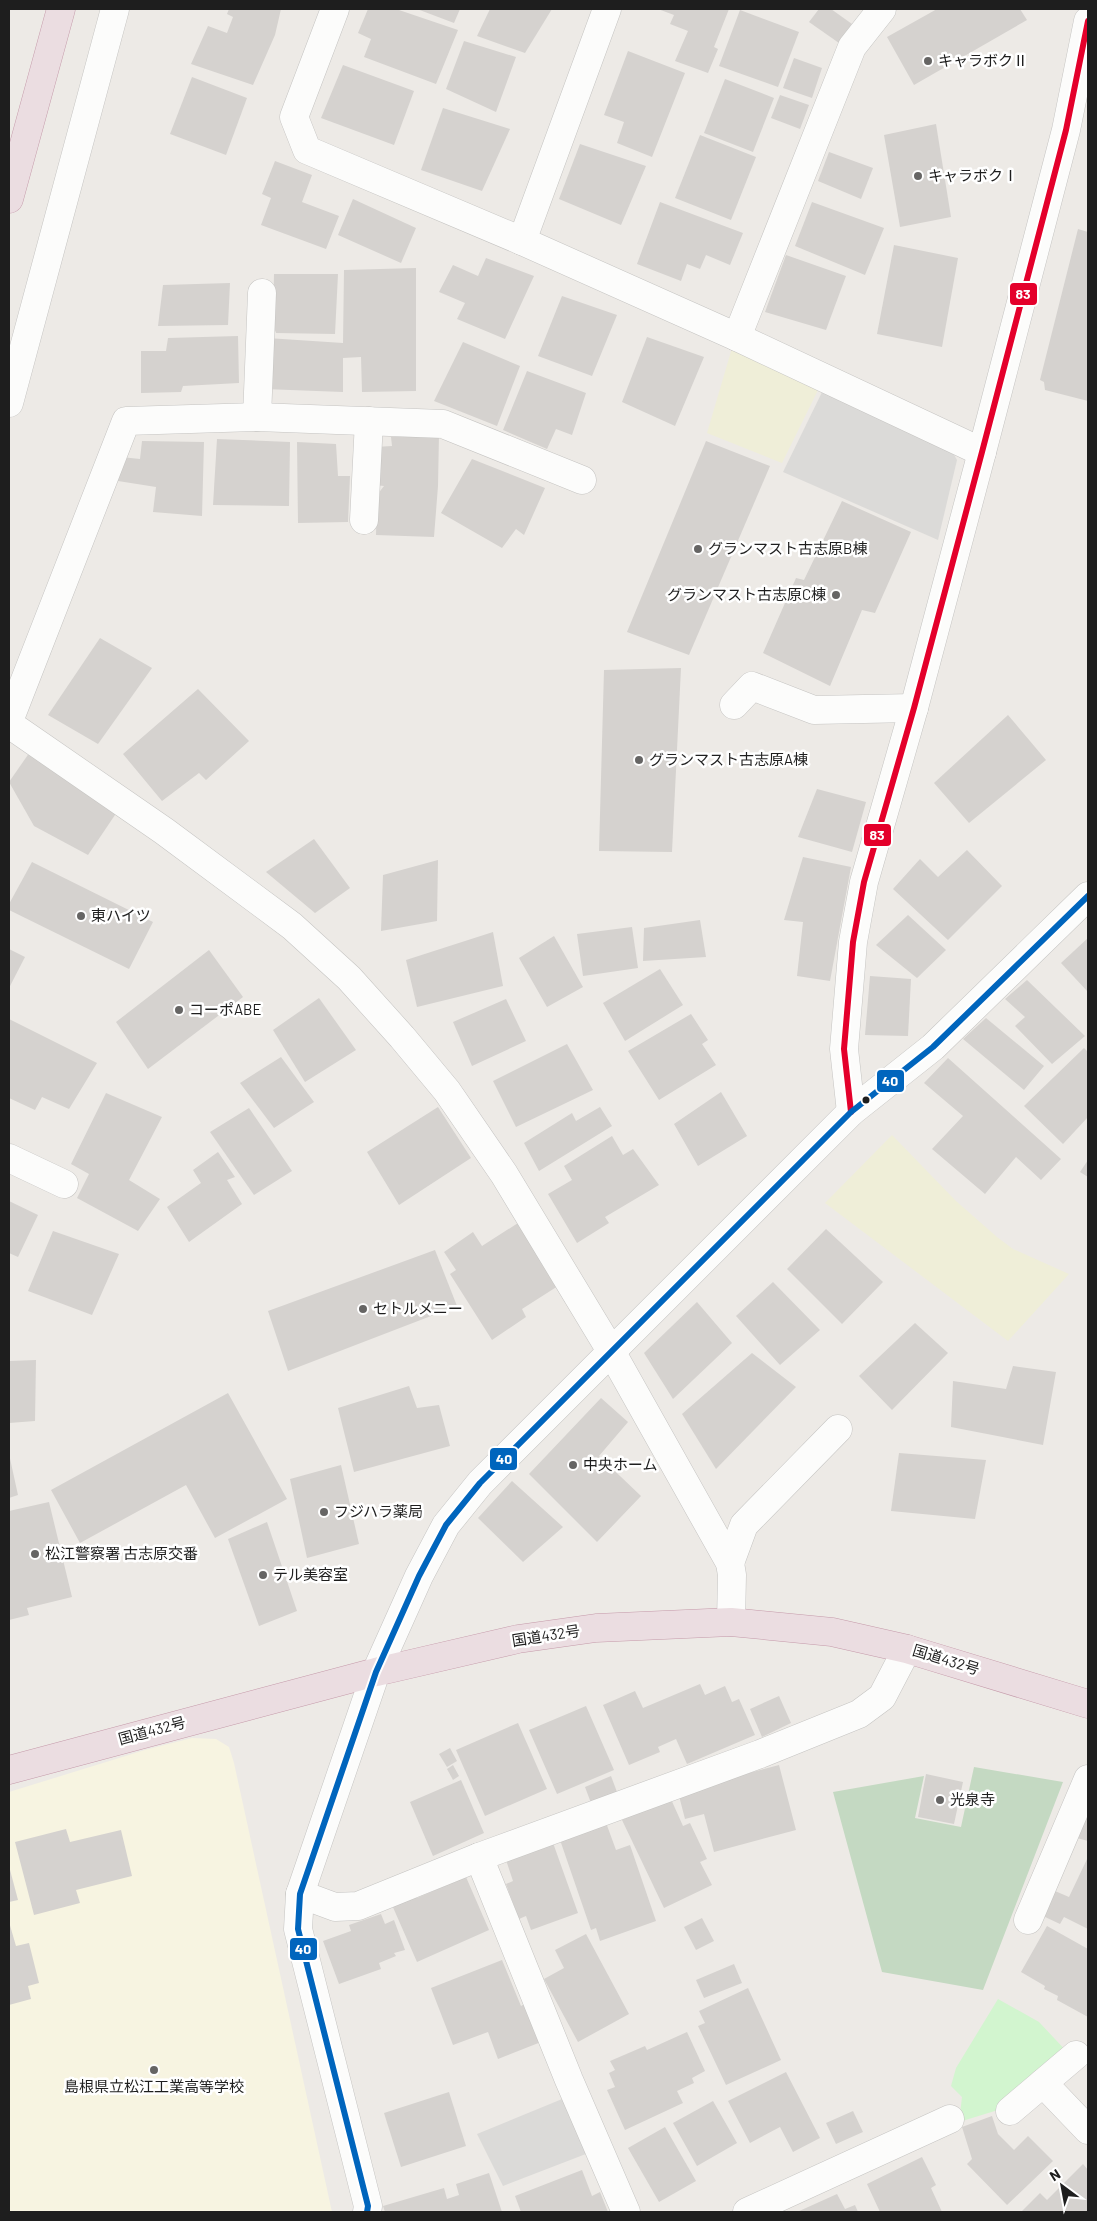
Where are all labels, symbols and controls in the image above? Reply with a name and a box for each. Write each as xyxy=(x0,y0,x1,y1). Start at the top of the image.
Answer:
place label: キャラボクⅡ xyxy=(938,51,1028,69)
marker: キャラボクⅡ xyxy=(922,55,934,67)
place label: キャラボクⅠ xyxy=(928,166,1018,184)
marker: キャラボクⅠ xyxy=(912,170,924,182)
line badge: 83 xyxy=(1009,282,1038,306)
text: 83 xyxy=(1015,285,1031,302)
place label: グランマスト古志原B棟 xyxy=(708,539,867,557)
marker: グランマスト古志原B棟 xyxy=(692,543,704,555)
place label: グランマスト古志原C棟 xyxy=(667,585,826,603)
marker: グランマスト古志原C棟 xyxy=(830,589,842,601)
place label: グランマスト古志原A棟 xyxy=(649,750,808,768)
marker: グランマスト古志原A棟 xyxy=(633,754,645,766)
line badge: 83 xyxy=(863,823,892,847)
text: 83 xyxy=(869,826,885,843)
place label: 東ハイツ xyxy=(91,906,151,924)
marker: 東ハイツ xyxy=(75,910,87,922)
place label: コーポABE xyxy=(189,1000,262,1018)
marker: コーポABE xyxy=(173,1004,185,1016)
line badge: 40 xyxy=(876,1069,905,1093)
text: 40 xyxy=(882,1072,898,1089)
unlabelled marker xyxy=(861,1095,871,1105)
place label: セトルメニー xyxy=(373,1299,463,1317)
marker: セトルメニー xyxy=(357,1303,369,1315)
line badge: 40 xyxy=(489,1447,518,1471)
text: 40 xyxy=(496,1450,512,1467)
place label: 中央ホーム xyxy=(583,1455,658,1473)
marker: 中央ホーム xyxy=(567,1459,579,1471)
place label: フジハラ薬局 xyxy=(334,1502,423,1520)
marker: フジハラ薬局 xyxy=(318,1506,330,1518)
place label: 松江警察署 古志原交番 xyxy=(45,1544,198,1562)
marker: 松江警察署 古志原交番 xyxy=(29,1548,41,1560)
place label: テル美容室 xyxy=(273,1565,348,1583)
marker: テル美容室 xyxy=(257,1569,269,1581)
street label: 国道432号 xyxy=(510,1621,581,1649)
street label: 国道432号 xyxy=(911,1640,982,1678)
street label: 国道432号 xyxy=(116,1712,187,1748)
place label: 光泉寺 xyxy=(950,1790,995,1808)
marker: 光泉寺 xyxy=(934,1794,946,1806)
line badge: 40 xyxy=(289,1937,318,1961)
text: 40 xyxy=(295,1940,311,1957)
marker: 島根県立松江工業高等学校 xyxy=(148,2064,160,2076)
place label: 島根県立松江工業高等学校 xyxy=(64,2077,244,2095)
north arrow xyxy=(1037,2161,1087,2211)
text: N xyxy=(1046,2165,1063,2184)

